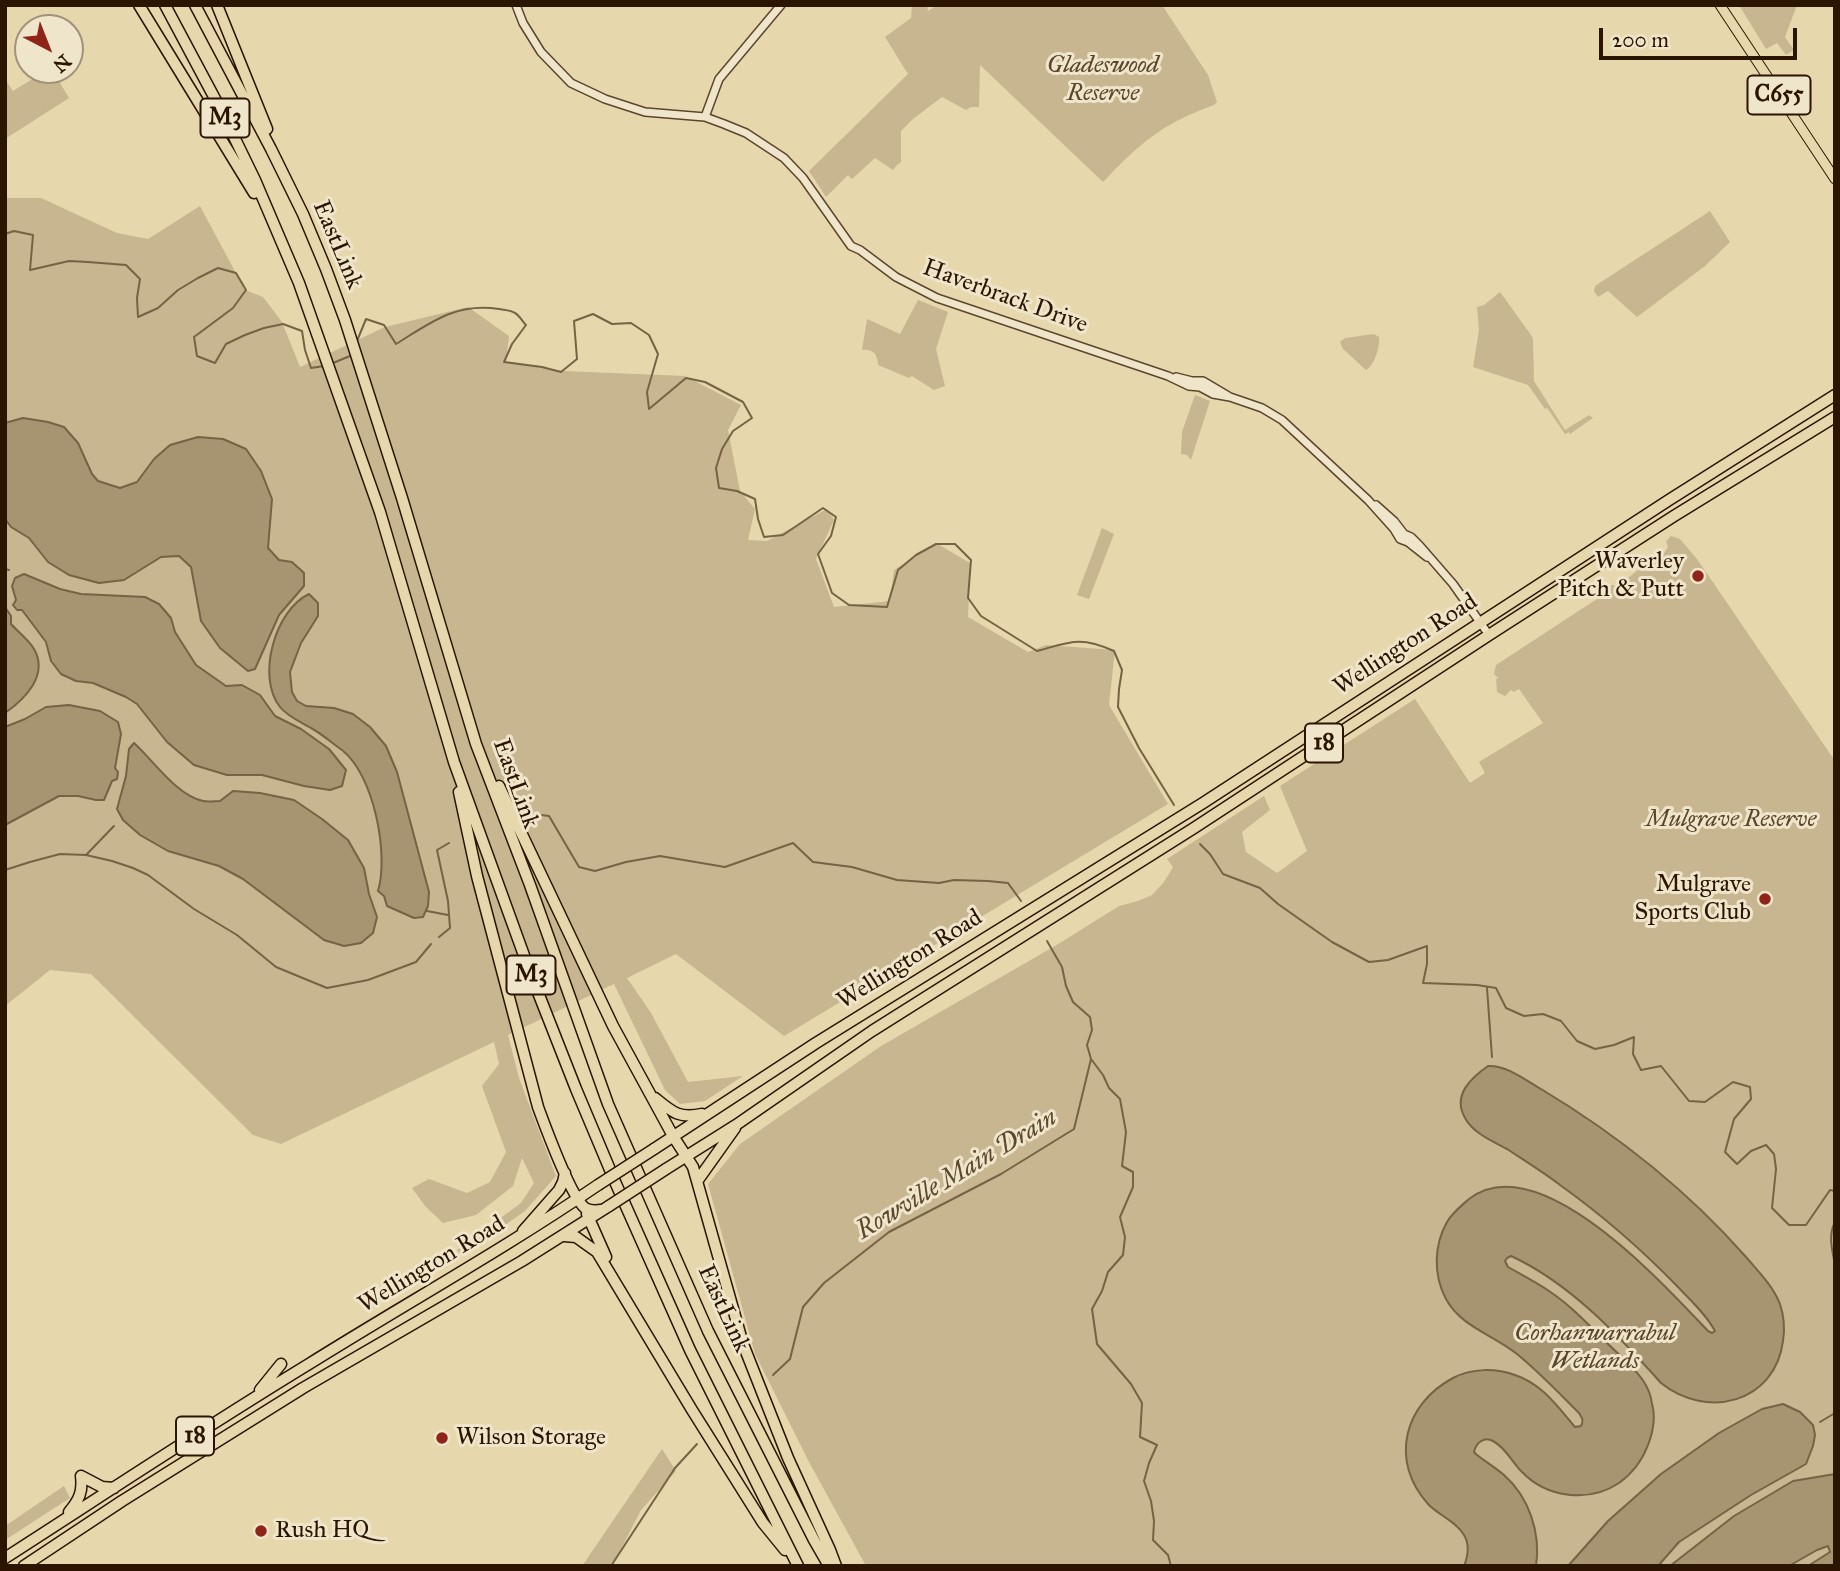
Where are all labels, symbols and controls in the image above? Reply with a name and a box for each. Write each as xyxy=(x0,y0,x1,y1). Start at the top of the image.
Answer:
north arrow xyxy=(14,14,84,84)
scale bar xyxy=(1602,14,1800,58)
text: 200 m xyxy=(1612,27,1669,53)
text: N xyxy=(48,50,76,77)
park label: Gladeswood Reserve xyxy=(1047,52,1159,108)
road number: C655 xyxy=(1748,76,1810,114)
road number: M3 xyxy=(201,99,250,138)
street label: EastLink xyxy=(306,197,368,293)
street label: Haverbrack Drive xyxy=(919,254,1091,340)
place label: Waverley Pitch & Putt xyxy=(1558,548,1684,604)
marker: Waverley Pitch & Putt xyxy=(1690,568,1706,584)
street label: Wellington Road xyxy=(1329,588,1483,702)
road number: 18 xyxy=(1305,723,1343,762)
street label: EastLink xyxy=(486,735,544,833)
park label: Mulgrave Reserve xyxy=(1646,806,1816,834)
place label: Mulgrave Sports Club xyxy=(1634,871,1751,927)
marker: Mulgrave Sports Club xyxy=(1757,891,1773,907)
street label: Wellington Road xyxy=(832,904,988,1016)
road number: M3 xyxy=(506,956,556,994)
water label: Rowville Main Drain xyxy=(851,1103,1063,1247)
street label: Wellington Road xyxy=(354,1210,510,1320)
street label: EastLink xyxy=(690,1261,756,1357)
park label: Corhanwarrabul Wetlands xyxy=(1515,1320,1675,1376)
road number: 18 xyxy=(176,1416,214,1456)
place label: Wilson Storage xyxy=(456,1424,606,1452)
marker: Wilson Storage xyxy=(434,1430,450,1446)
place label: Rush HQ xyxy=(275,1517,369,1545)
marker: Rush HQ xyxy=(253,1523,269,1539)

